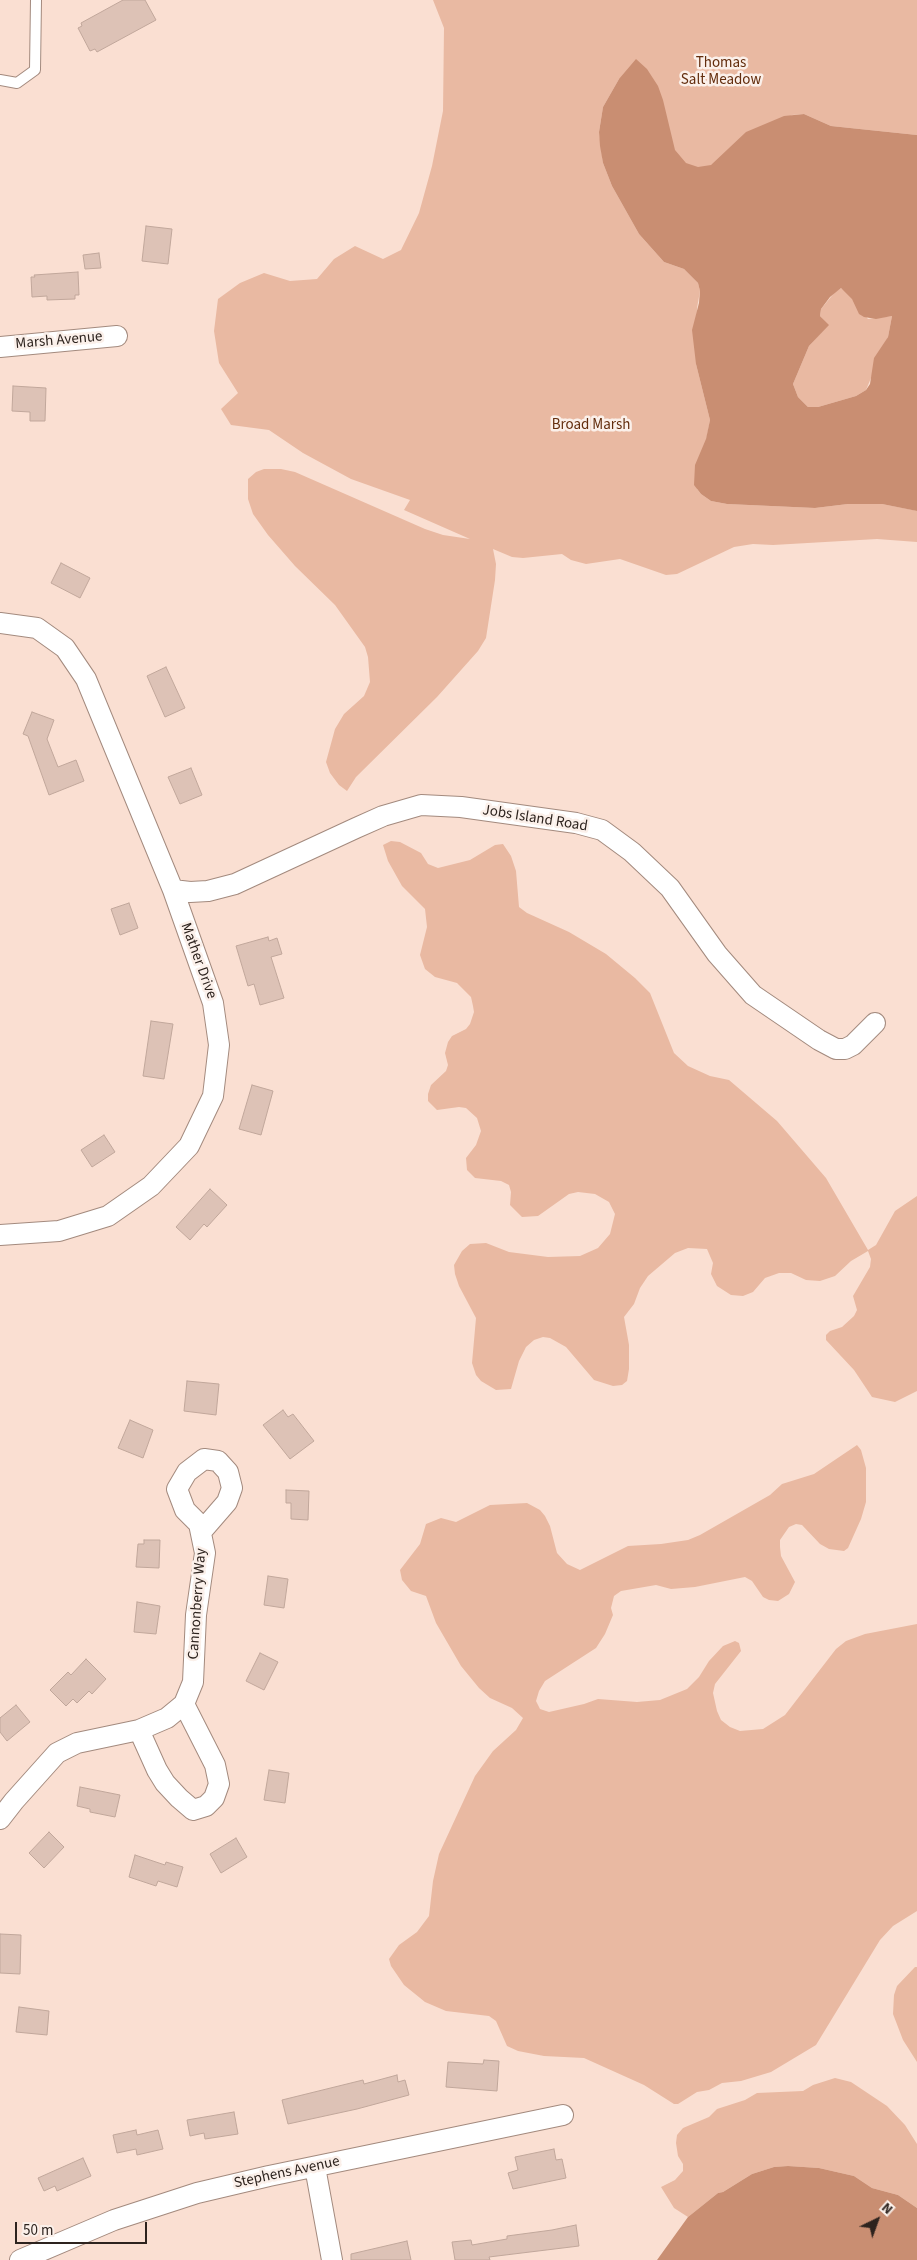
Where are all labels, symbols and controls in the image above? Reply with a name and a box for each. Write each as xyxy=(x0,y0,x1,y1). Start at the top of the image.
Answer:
park label: Thomas Salt Meadow xyxy=(681,55,761,90)
street label: Marsh Avenue xyxy=(15,328,103,354)
park label: Broad Marsh xyxy=(552,417,630,435)
street label: Jobs Island Road xyxy=(481,802,589,836)
street label: Mather Drive xyxy=(176,921,220,1001)
street label: Cannonberry Way xyxy=(185,1548,211,1660)
street label: Stephens Avenue xyxy=(233,2153,341,2193)
north arrow xyxy=(852,2195,902,2245)
text: N xyxy=(877,2198,897,2219)
scale bar xyxy=(18,2212,150,2244)
text: 50 m xyxy=(23,2220,53,2241)

